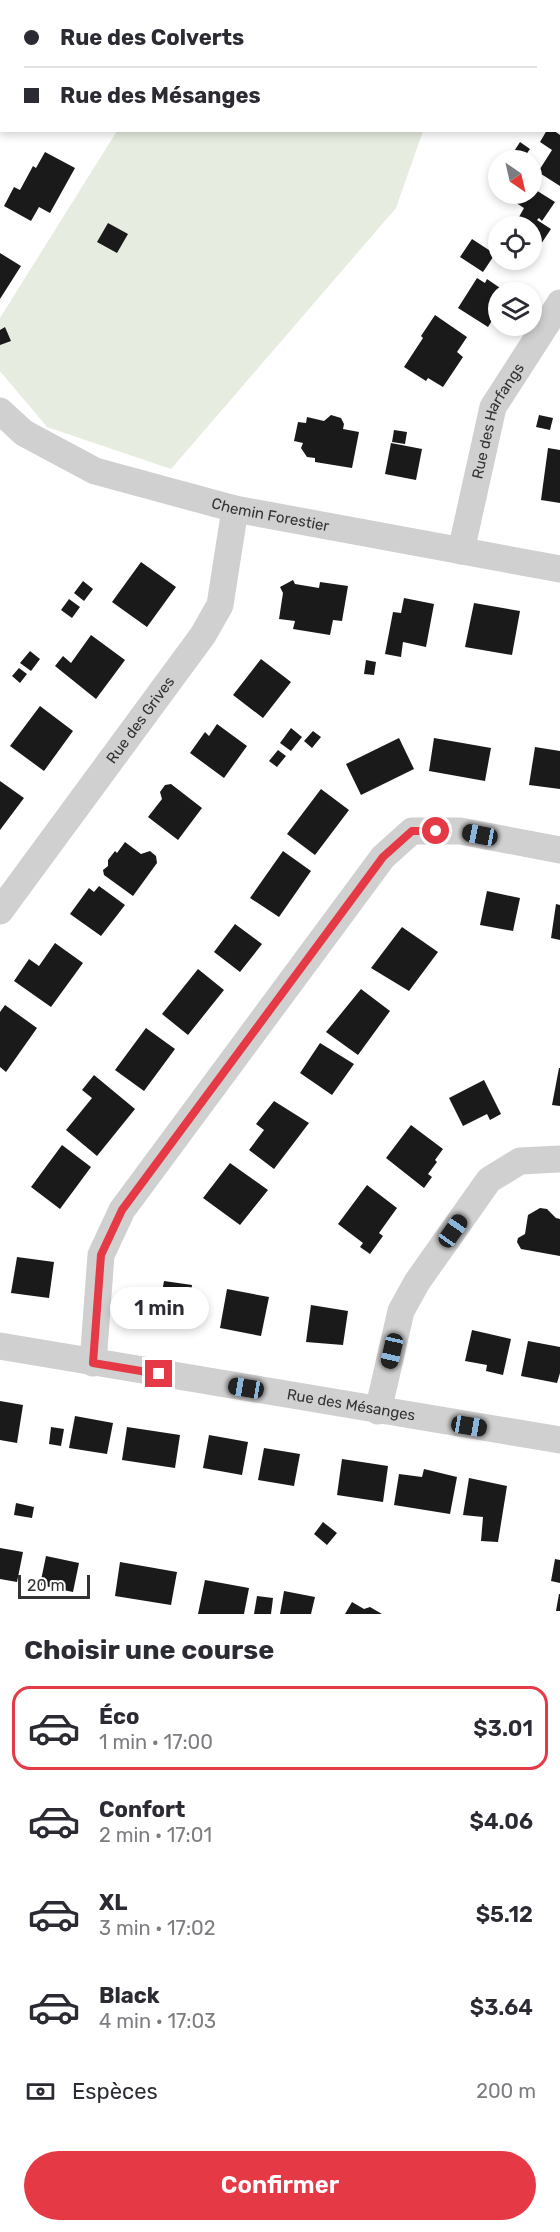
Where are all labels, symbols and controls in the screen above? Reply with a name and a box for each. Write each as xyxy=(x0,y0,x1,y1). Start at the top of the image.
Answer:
text: Rue des Colverts xyxy=(60,24,244,51)
text: Rue des Mésanges xyxy=(60,82,261,109)
north arrow xyxy=(488,150,542,204)
map controls xyxy=(488,150,542,336)
button: locate xyxy=(488,216,542,270)
button: layers xyxy=(488,282,542,336)
street label: Rue des Harfangs xyxy=(468,359,528,481)
street label: Chemin Forestier xyxy=(209,494,331,535)
street label: Rue des Grives xyxy=(103,673,178,767)
route start xyxy=(422,817,449,844)
car xyxy=(461,823,499,847)
car xyxy=(435,1211,471,1251)
callout: 1 min xyxy=(110,1287,208,1329)
text: 1 min xyxy=(134,1296,185,1320)
car xyxy=(379,1331,405,1371)
route end xyxy=(145,1360,172,1387)
car xyxy=(227,1376,265,1400)
street label: Rue des Mésanges xyxy=(285,1385,417,1425)
car xyxy=(450,1414,488,1438)
scale bar xyxy=(18,1572,90,1600)
text: 20 m xyxy=(27,1576,65,1595)
text: Choisir une course xyxy=(24,1634,274,1666)
icon: car xyxy=(27,1701,81,1755)
text: Éco xyxy=(99,1703,139,1730)
text: $3.01 xyxy=(473,1715,533,1742)
text: 1 min · 17:00 xyxy=(99,1730,213,1754)
icon: car xyxy=(27,1794,81,1848)
text: Confort xyxy=(99,1796,185,1823)
text: $4.06 xyxy=(470,1808,533,1835)
text: 2 min · 17:01 xyxy=(99,1823,212,1847)
icon: car xyxy=(27,1887,81,1941)
text: XL xyxy=(99,1889,127,1916)
text: $5.12 xyxy=(476,1901,533,1928)
text: 3 min · 17:02 xyxy=(99,1916,215,1940)
icon: car xyxy=(27,1980,81,2034)
text: Black xyxy=(99,1982,160,2009)
text: $3.64 xyxy=(470,1994,533,2021)
text: 4 min · 17:03 xyxy=(99,2009,216,2033)
icon: cash xyxy=(24,2075,57,2108)
text: Espèces xyxy=(72,2078,158,2105)
text: 200 m xyxy=(476,2079,536,2103)
button: Confirmer xyxy=(24,2151,536,2220)

